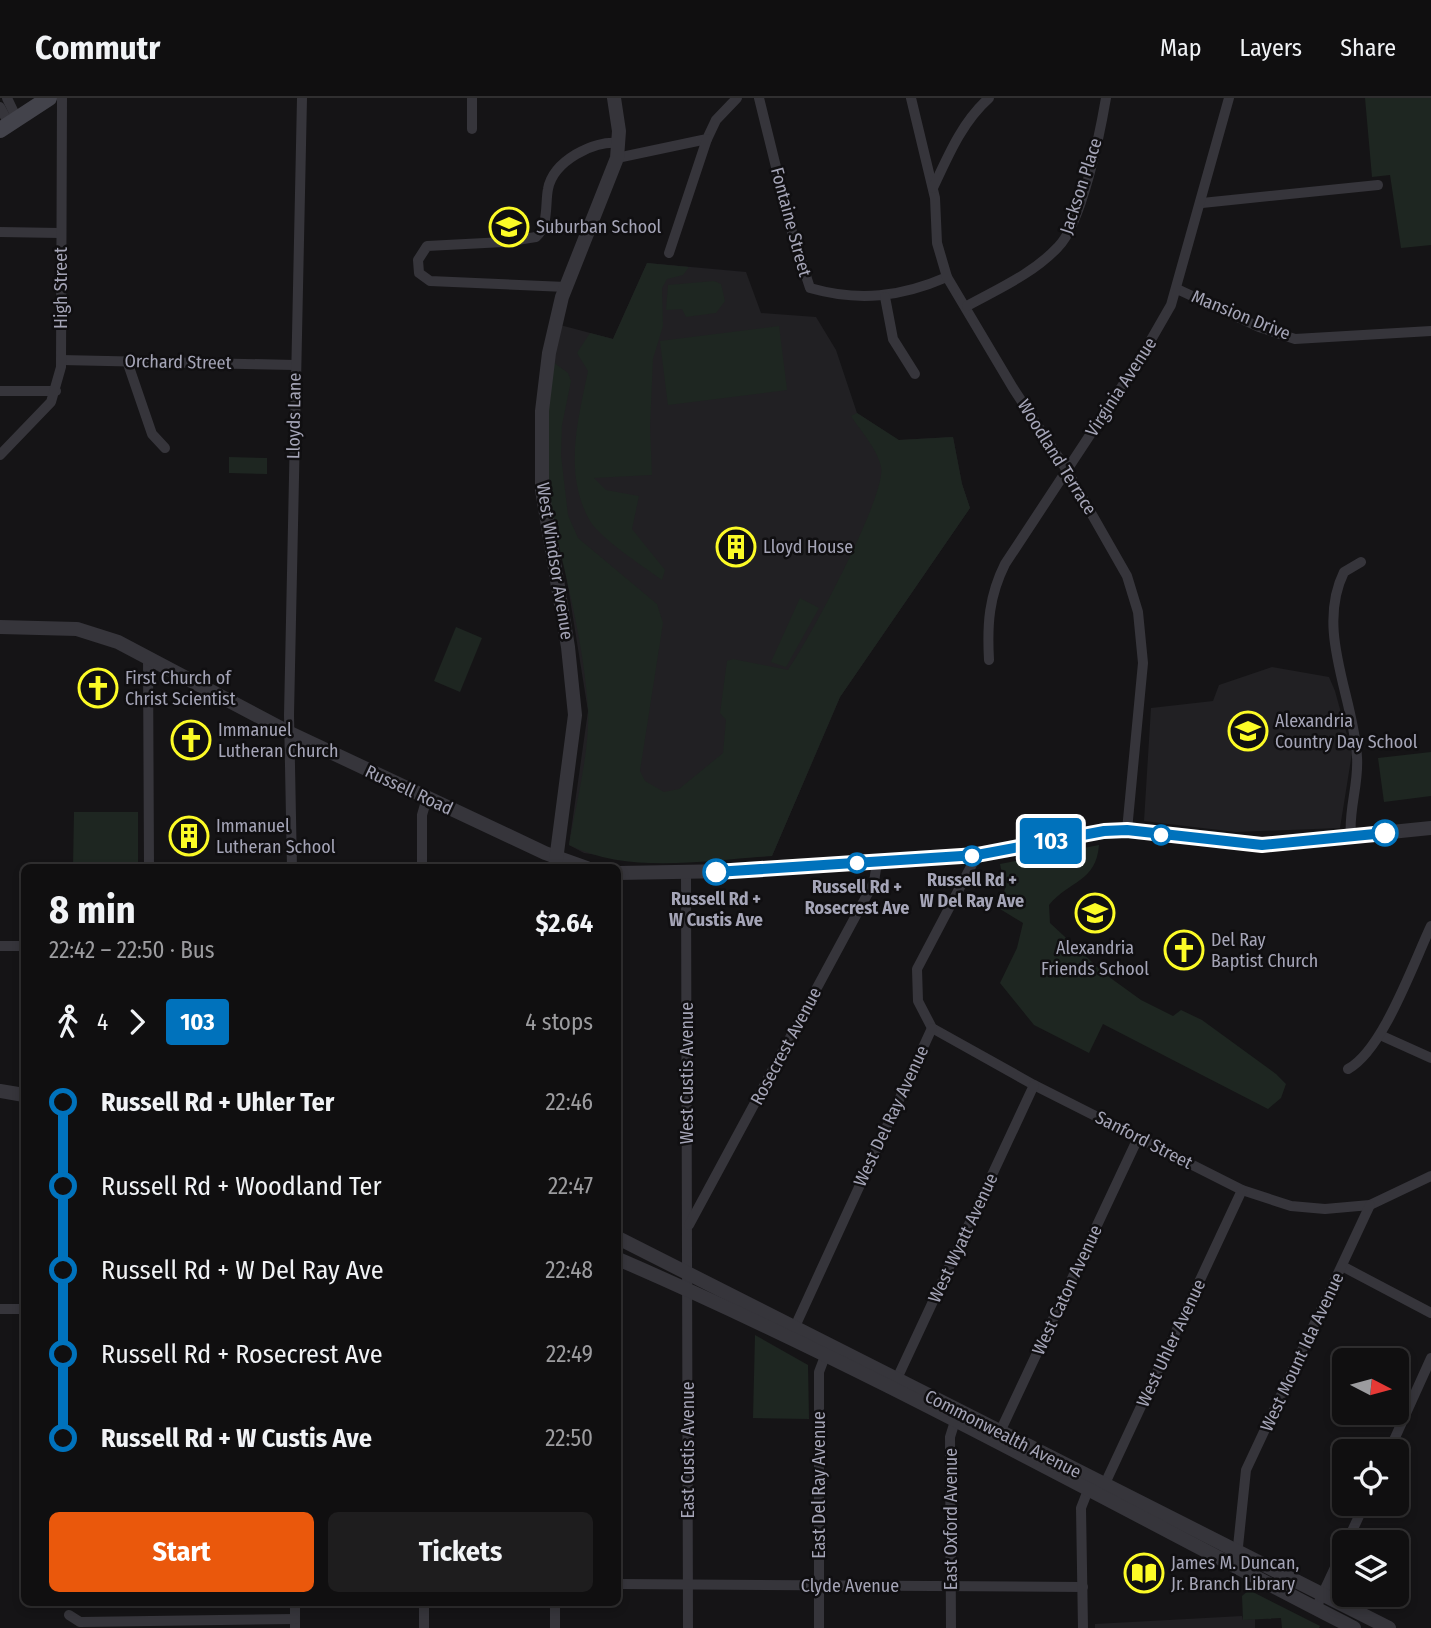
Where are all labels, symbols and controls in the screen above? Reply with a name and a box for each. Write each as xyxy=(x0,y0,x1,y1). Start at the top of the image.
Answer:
text: Commutr xyxy=(35,28,160,68)
text: Map xyxy=(1160,34,1202,62)
text: Layers xyxy=(1240,34,1302,62)
text: Share xyxy=(1340,34,1396,62)
street label: Jackson Place xyxy=(1055,135,1107,237)
street label: Fontaine Street xyxy=(766,165,816,279)
school or university icon: Suburban School xyxy=(488,206,530,248)
place label: Suburban School xyxy=(536,216,662,238)
street label: High Street xyxy=(50,247,72,329)
street label: Mansion Drive xyxy=(1188,285,1294,345)
street label: Virginia Avenue xyxy=(1081,333,1161,441)
street label: Orchard Street xyxy=(124,350,232,374)
street label: Lloyds Lane xyxy=(282,373,306,459)
street label: Woodland Terrace xyxy=(1013,395,1101,519)
street label: West Windsor Avenue xyxy=(532,481,578,641)
building icon: Lloyd House xyxy=(715,526,757,568)
place label: Lloyd House xyxy=(763,536,853,558)
church icon: First Church of Christ Scientist xyxy=(77,667,119,709)
place label: First Church of Christ Scientist xyxy=(125,667,236,710)
school or university icon: Alexandria Country Day School xyxy=(1227,710,1269,752)
place label: Alexandria Country Day School xyxy=(1275,710,1418,753)
church icon: Immanuel Lutheran Church xyxy=(170,719,212,761)
place label: Immanuel Lutheran Church xyxy=(218,719,338,762)
street label: Russell Road xyxy=(362,760,456,820)
building icon: Immanuel Lutheran School xyxy=(168,815,210,857)
place label: Immanuel Lutheran School xyxy=(216,815,336,858)
line badge: 103 xyxy=(1011,818,1091,864)
unlabelled marker xyxy=(1372,820,1398,846)
unlabelled marker xyxy=(1151,825,1171,845)
text: 103 xyxy=(1034,827,1068,855)
marker: Russell Rd + W Del Ray Ave xyxy=(962,846,982,866)
marker: Russell Rd + Rosecrest Ave xyxy=(847,853,867,873)
marker: Russell Rd + W Custis Ave xyxy=(703,859,729,885)
place label: Russell Rd + W Del Ray Ave xyxy=(920,869,1024,912)
place label: Russell Rd + Rosecrest Ave xyxy=(805,876,909,919)
text: 8 min xyxy=(49,887,136,933)
place label: Russell Rd + W Custis Ave xyxy=(669,888,763,931)
school or university icon: Alexandria Friends School xyxy=(1074,892,1116,934)
text: $2.64 xyxy=(536,908,593,939)
church icon: Del Ray Baptist Church xyxy=(1163,929,1205,971)
place label: Del Ray Baptist Church xyxy=(1211,929,1318,972)
text: 22:42 – 22:50 · Bus xyxy=(49,936,215,964)
place label: Alexandria Friends School xyxy=(1041,937,1149,980)
street label: Rosecrest Avenue xyxy=(746,983,826,1108)
street label: West Custis Avenue xyxy=(676,1002,698,1144)
icon: walk xyxy=(49,1003,87,1041)
icon: forward xyxy=(118,1003,156,1041)
text: 4 xyxy=(97,1008,108,1036)
text: 103 xyxy=(180,1008,215,1036)
text: 4 stops xyxy=(525,1008,593,1036)
street label: West Del Ray Avenue xyxy=(849,1042,933,1190)
text: Russell Rd + Uhler Ter xyxy=(101,1087,334,1118)
text: 22:46 xyxy=(545,1088,593,1116)
street label: Sanford Street xyxy=(1092,1106,1196,1174)
street label: West Wyatt Avenue xyxy=(923,1170,1003,1306)
text: Russell Rd + Woodland Ter xyxy=(101,1171,381,1202)
text: 22:47 xyxy=(548,1172,593,1200)
street label: West Caton Avenue xyxy=(1027,1222,1107,1358)
text: Russell Rd + W Del Ray Ave xyxy=(101,1255,384,1286)
text: 22:48 xyxy=(545,1256,593,1284)
street label: West Mount Ida Avenue xyxy=(1256,1269,1349,1435)
street label: West Uhler Avenue xyxy=(1132,1276,1210,1410)
text: Russell Rd + Rosecrest Ave xyxy=(101,1339,383,1370)
text: 22:49 xyxy=(546,1340,593,1368)
north arrow xyxy=(1332,1348,1409,1424)
map controls xyxy=(1332,1348,1409,1607)
street label: East Custis Avenue xyxy=(677,1381,699,1519)
street label: Commonwealth Avenue xyxy=(921,1385,1085,1483)
street label: East Del Ray Avenue xyxy=(808,1411,830,1559)
text: Russell Rd + W Custis Ave xyxy=(101,1423,372,1454)
text: 22:50 xyxy=(545,1424,593,1452)
button: locate xyxy=(1332,1439,1409,1516)
street label: East Oxford Avenue xyxy=(940,1448,962,1590)
button: Start xyxy=(49,1512,314,1592)
button: Tickets xyxy=(328,1512,593,1592)
button: layers xyxy=(1332,1530,1409,1607)
library icon: James M. Duncan, Jr. Branch Library xyxy=(1123,1552,1165,1594)
place label: James M. Duncan, Jr. Branch Library xyxy=(1171,1552,1299,1595)
street label: Clyde Avenue xyxy=(801,1575,899,1597)

